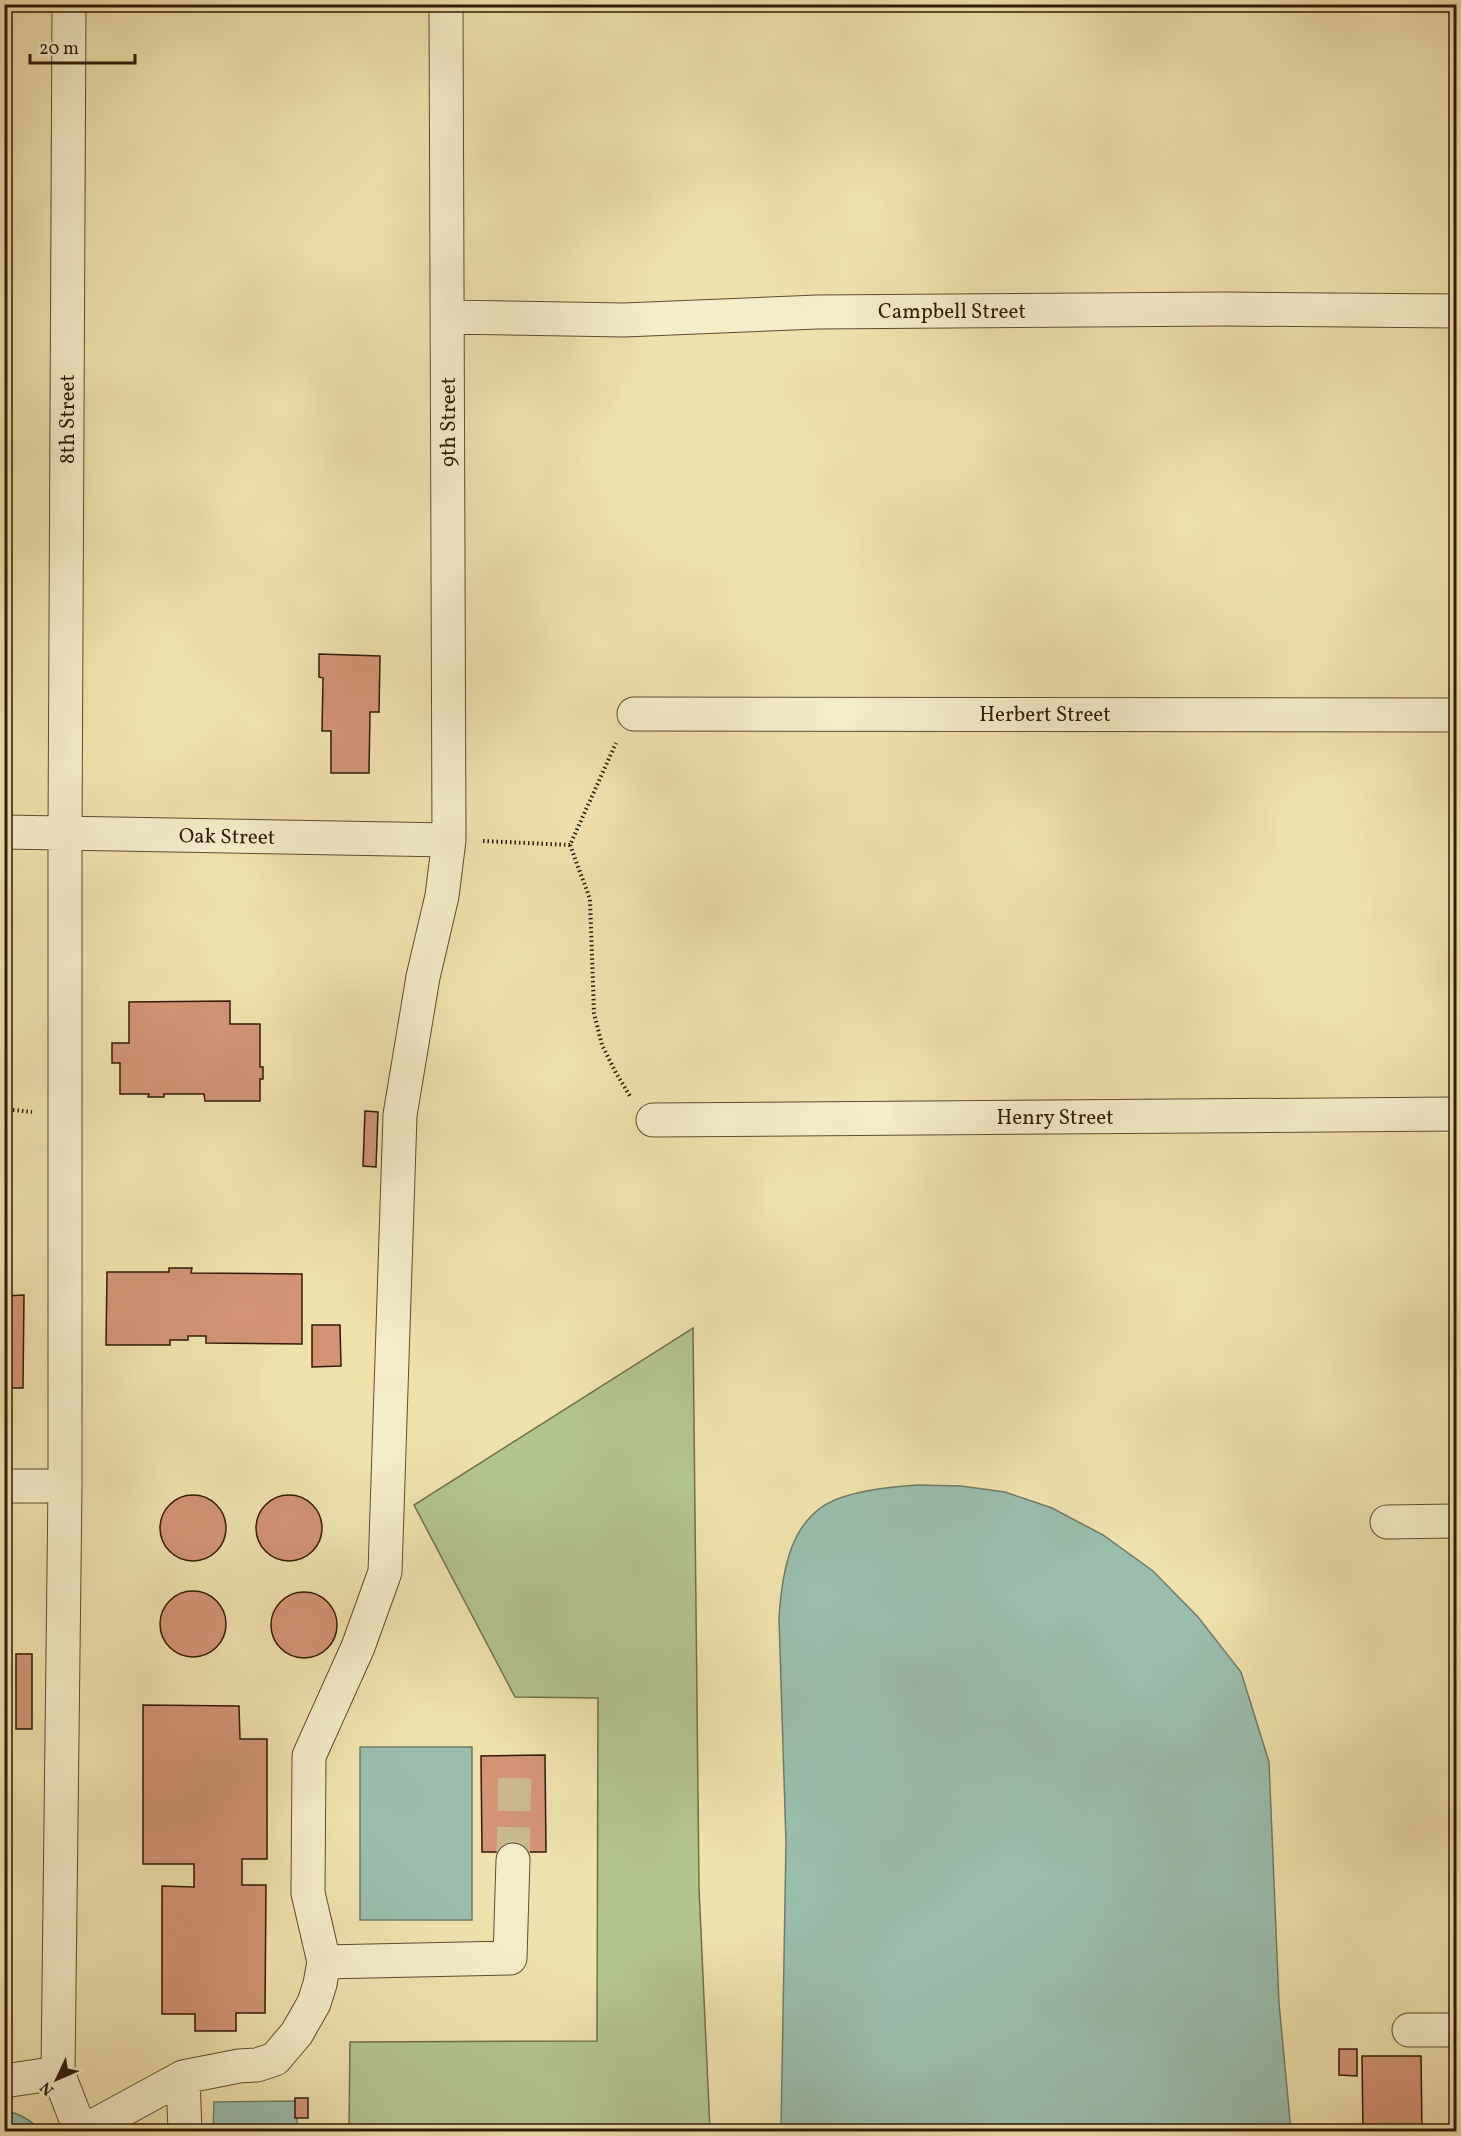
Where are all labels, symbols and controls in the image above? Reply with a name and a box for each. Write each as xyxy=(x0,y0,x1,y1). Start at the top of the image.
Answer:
scale bar xyxy=(30,27,135,65)
text: 20 m xyxy=(39,37,79,62)
street label: Campbell Street xyxy=(878,298,1026,327)
street label: 8th Street xyxy=(54,374,83,464)
street label: 9th Street xyxy=(435,377,464,467)
street label: Herbert Street xyxy=(979,701,1111,730)
street label: Oak Street xyxy=(178,822,275,853)
street label: Henry Street xyxy=(996,1104,1114,1133)
north arrow xyxy=(27,2049,87,2109)
text: N xyxy=(35,2076,60,2100)

